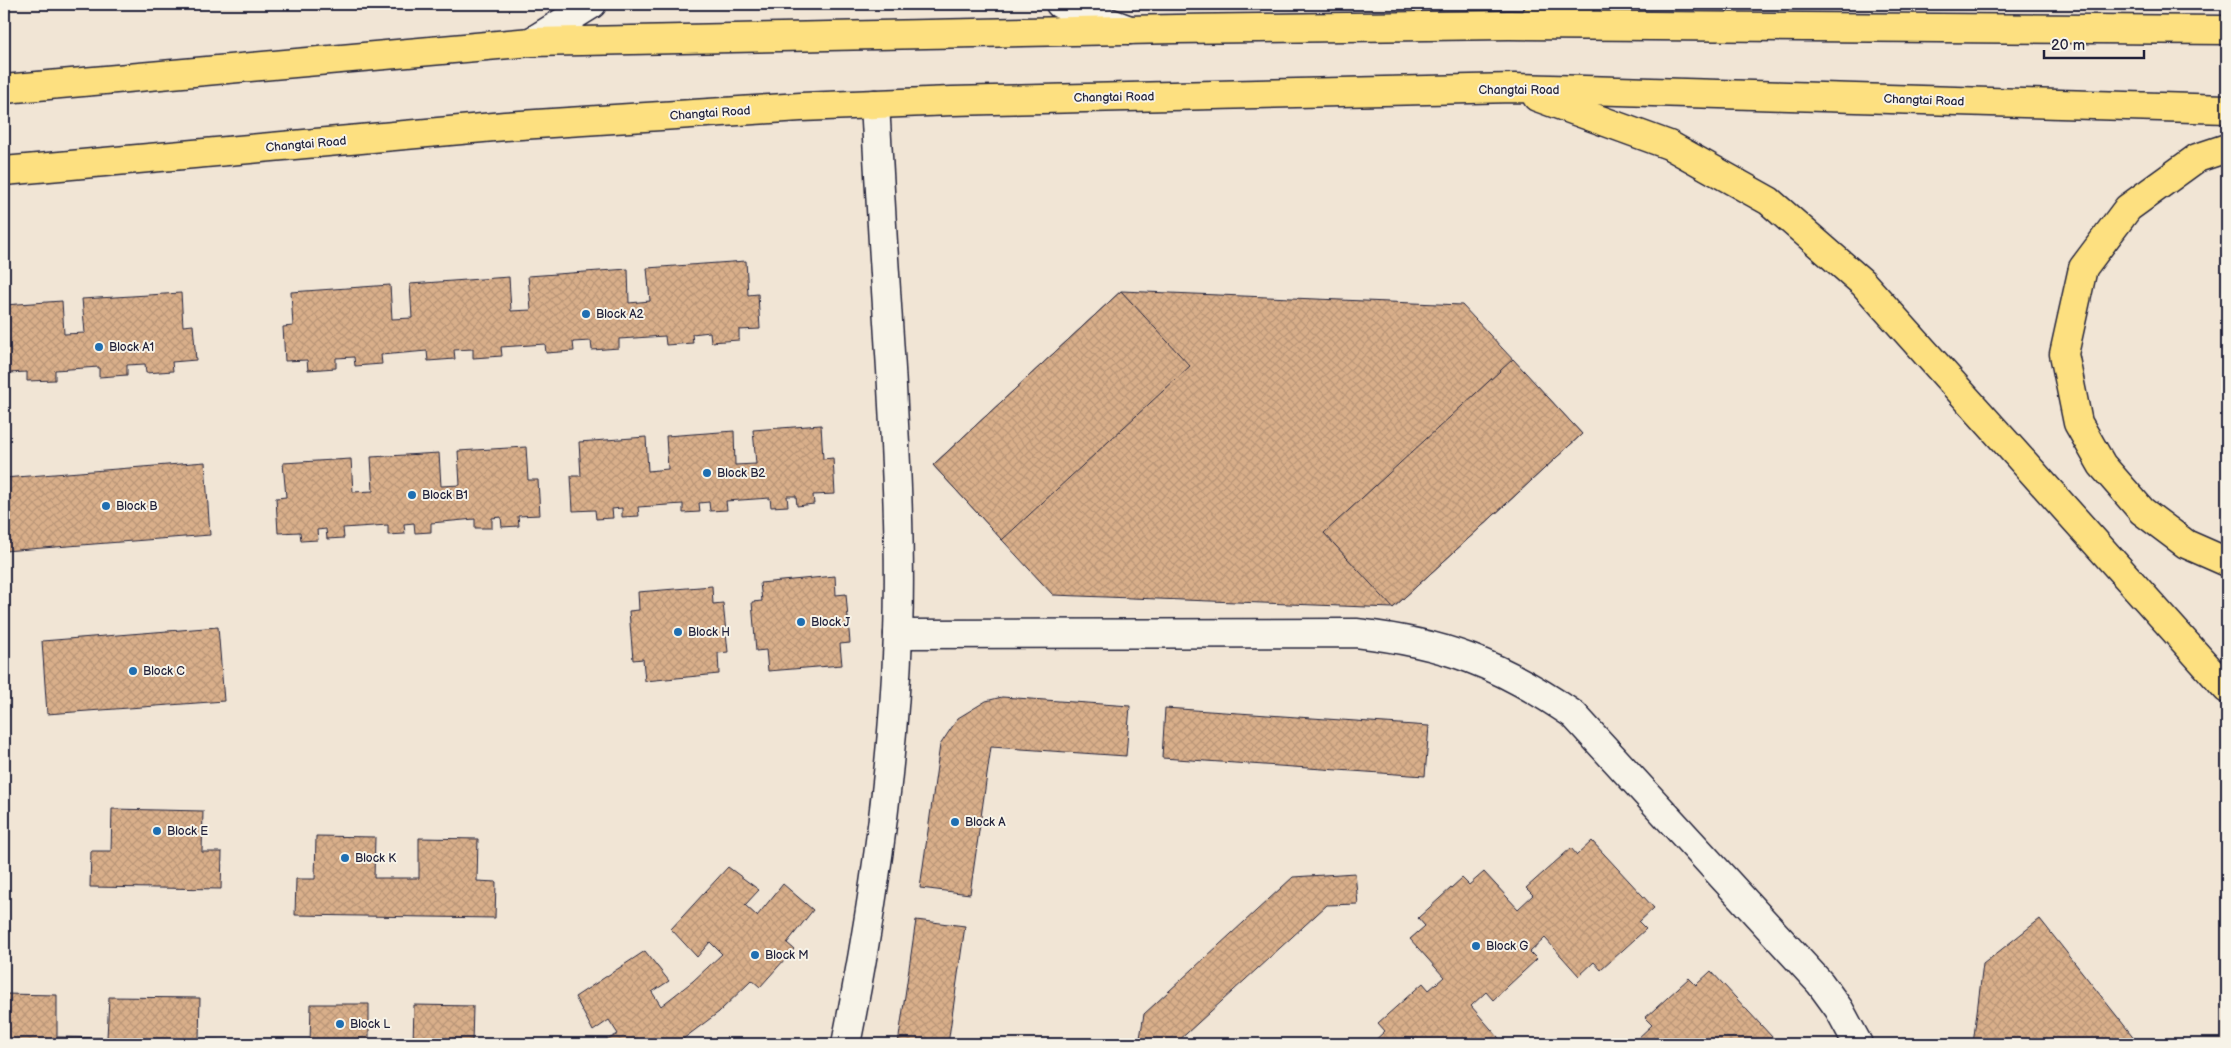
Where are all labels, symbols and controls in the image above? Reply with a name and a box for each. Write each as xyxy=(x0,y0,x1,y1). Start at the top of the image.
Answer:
scale bar xyxy=(2044,28,2144,60)
text: 20 m xyxy=(2051,36,2085,55)
street label: Changtai Road xyxy=(1479,83,1560,98)
street label: Changtai Road xyxy=(1073,89,1155,106)
street label: Changtai Road xyxy=(1883,92,1965,109)
street label: Changtai Road xyxy=(669,103,751,124)
street label: Changtai Road xyxy=(265,133,347,155)
place label: Block A2 xyxy=(596,307,644,322)
marker: Block A2 xyxy=(580,308,592,320)
place label: Block A1 xyxy=(109,340,154,355)
marker: Block A1 xyxy=(93,341,105,353)
place label: Block B2 xyxy=(717,466,765,481)
marker: Block B2 xyxy=(701,467,713,479)
place label: Block B1 xyxy=(422,488,468,503)
marker: Block B1 xyxy=(406,489,418,501)
place label: Block B xyxy=(116,499,157,514)
marker: Block B xyxy=(100,500,112,512)
place label: Block J xyxy=(811,615,850,630)
marker: Block J xyxy=(795,616,807,628)
place label: Block H xyxy=(688,625,730,640)
marker: Block H xyxy=(672,626,684,638)
place label: Block C xyxy=(143,664,185,679)
marker: Block C xyxy=(127,665,139,677)
place label: Block A xyxy=(965,815,1006,830)
marker: Block A xyxy=(949,816,961,828)
place label: Block E xyxy=(167,824,208,839)
marker: Block E xyxy=(151,825,163,837)
place label: Block K xyxy=(355,851,396,866)
marker: Block K xyxy=(339,852,351,864)
place label: Block G xyxy=(1486,939,1528,954)
marker: Block G xyxy=(1470,940,1482,952)
place label: Block M xyxy=(765,948,809,963)
marker: Block M xyxy=(749,949,761,961)
place label: Block L xyxy=(350,1017,390,1032)
marker: Block L xyxy=(334,1018,346,1030)

